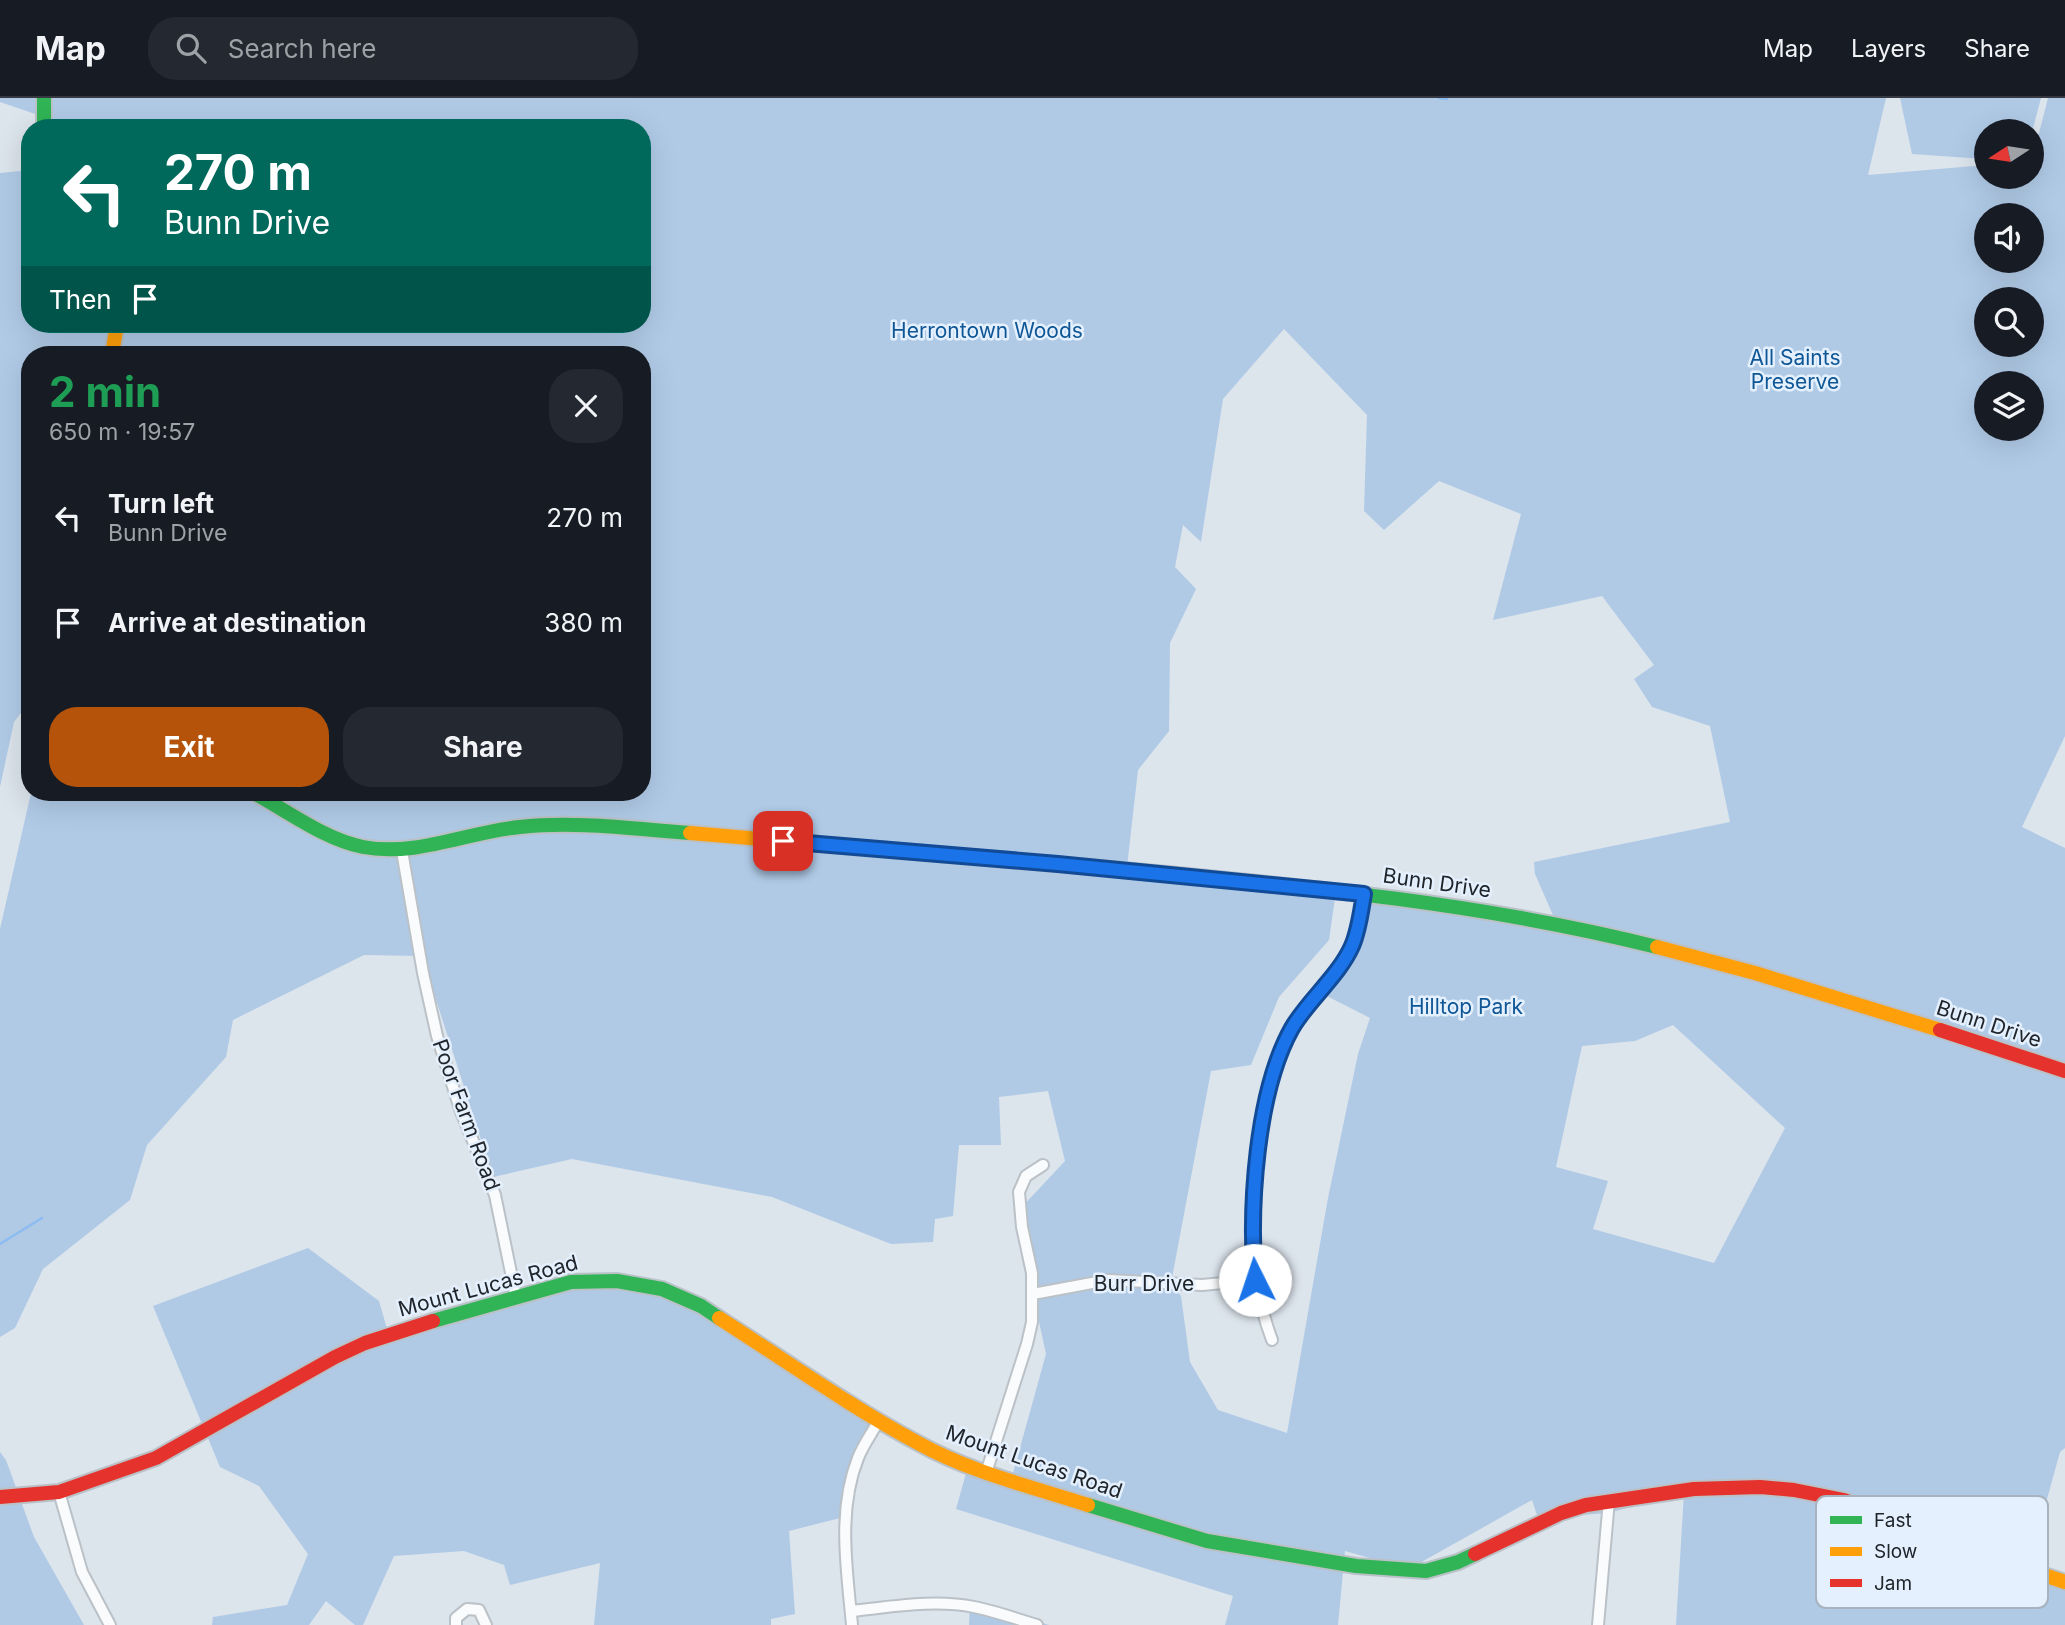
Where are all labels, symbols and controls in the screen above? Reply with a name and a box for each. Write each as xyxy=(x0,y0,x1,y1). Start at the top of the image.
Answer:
search box xyxy=(148,17,638,80)
text: Map xyxy=(35,28,106,68)
icon: search xyxy=(172,29,210,67)
text: Search here xyxy=(228,33,376,64)
text: Map xyxy=(1763,34,1813,63)
text: Layers xyxy=(1851,34,1926,63)
text: Share xyxy=(1964,34,2030,63)
north arrow xyxy=(1974,119,2044,189)
map controls xyxy=(1974,119,2044,441)
text: 270 m xyxy=(164,143,312,202)
icon: left xyxy=(49,147,140,238)
text: Bunn Drive xyxy=(164,203,330,242)
button: sound xyxy=(1974,203,2044,273)
icon: arrive xyxy=(126,280,164,318)
text: Then xyxy=(49,284,112,315)
button: search xyxy=(1974,287,2044,357)
park label: Herrontown Woods xyxy=(891,318,1083,343)
park label: All Saints Preserve xyxy=(1749,345,1841,394)
text: 2 min xyxy=(49,366,161,417)
button: close xyxy=(549,369,623,443)
button: layers xyxy=(1974,371,2044,441)
text: 650 m · 19:57 xyxy=(49,418,195,446)
text: Turn left xyxy=(108,488,214,519)
icon: left xyxy=(49,499,87,537)
text: 270 m xyxy=(546,502,623,533)
text: Bunn Drive xyxy=(108,519,227,547)
icon: arrive xyxy=(49,604,87,642)
text: Arrive at destination xyxy=(108,607,367,638)
text: 380 m xyxy=(544,607,623,638)
button: Exit xyxy=(49,707,329,787)
button: Share xyxy=(343,707,623,787)
pin xyxy=(753,811,813,871)
icon: arrive xyxy=(764,822,802,860)
street label: Bunn Drive xyxy=(1381,863,1493,902)
park label: Hilltop Park xyxy=(1409,994,1524,1019)
street label: Bunn Drive xyxy=(1933,995,2045,1052)
street label: Poor Farm Road xyxy=(428,1036,505,1194)
position arrow xyxy=(1218,1243,1292,1317)
street label: Mount Lucas Road xyxy=(395,1249,580,1322)
street label: Burr Drive xyxy=(1094,1271,1194,1296)
street label: Mount Lucas Road xyxy=(943,1420,1126,1503)
legend xyxy=(1816,1496,2048,1608)
text: Fast xyxy=(1874,1509,1912,1532)
text: Slow xyxy=(1874,1540,1917,1563)
text: Jam xyxy=(1874,1572,1912,1595)

